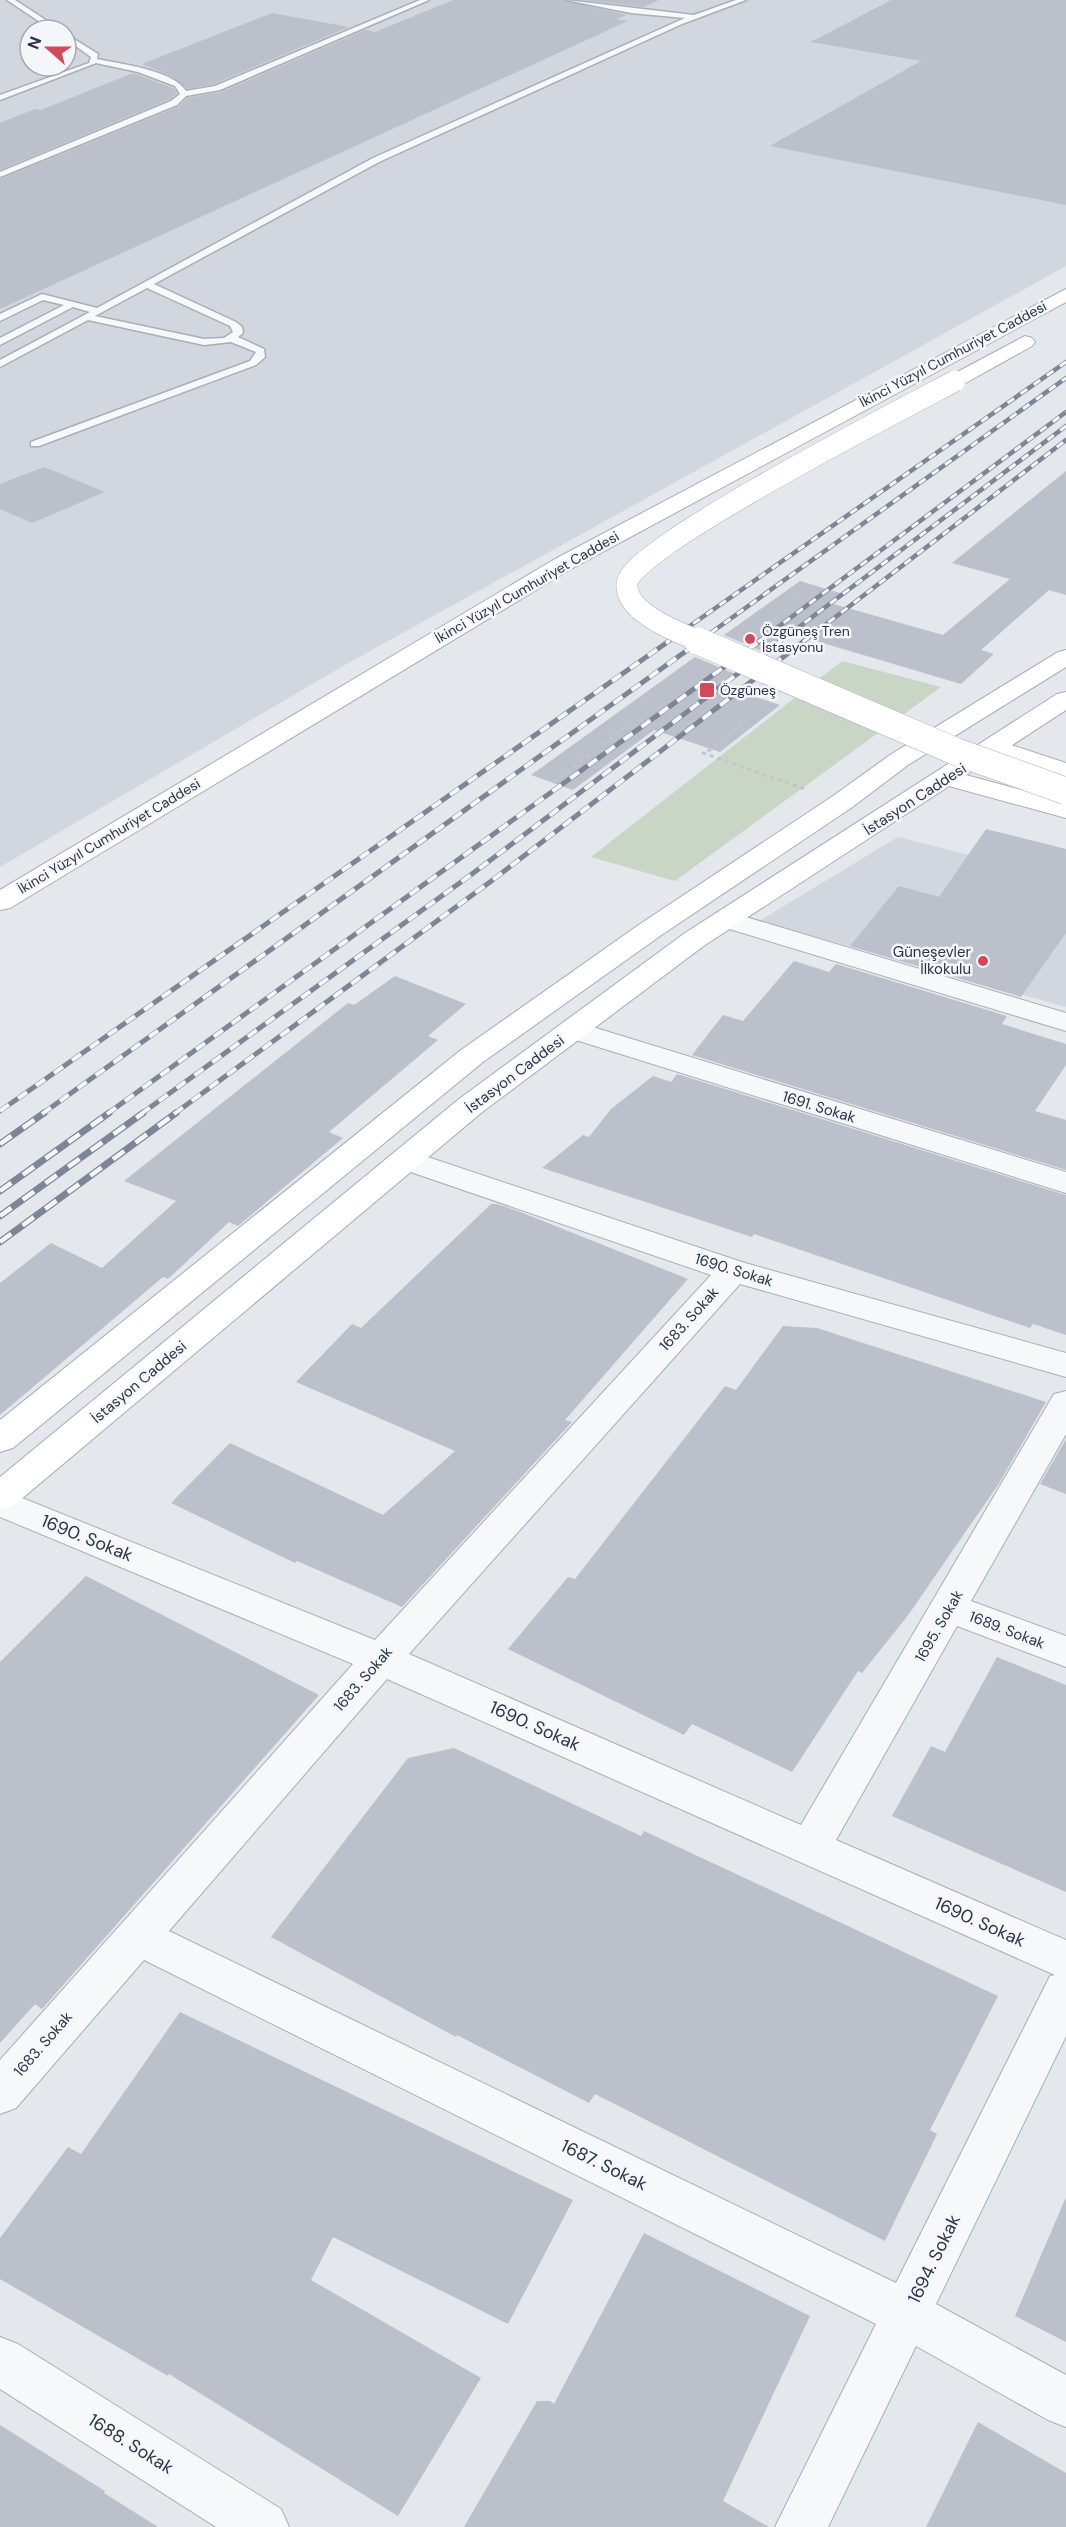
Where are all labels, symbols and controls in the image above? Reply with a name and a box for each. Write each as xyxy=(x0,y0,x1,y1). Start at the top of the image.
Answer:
north arrow xyxy=(18,18,78,78)
text: N xyxy=(23,34,46,52)
street label: İkinci Yüzyıl Cumhuriyet Caddesi xyxy=(856,297,1050,411)
street label: İkinci Yüzyıl Cumhuriyet Caddesi xyxy=(432,527,622,647)
place label: Özgüneş Tren İstasyonu xyxy=(762,622,850,656)
marker: Özgüneş Tren İstasyonu xyxy=(743,632,757,646)
marker: Özgüneş xyxy=(698,681,716,699)
place label: Özgüneş xyxy=(720,681,776,699)
street label: İstasyon Caddesi xyxy=(860,758,970,840)
street label: İkinci Yüzyıl Cumhuriyet Caddesi xyxy=(15,774,203,898)
place label: Güneşevler İlkokulu xyxy=(893,942,971,979)
marker: Güneşevler İlkokulu xyxy=(976,954,990,968)
street label: İstasyon Caddesi xyxy=(462,1030,568,1118)
street label: 1691. Sokak xyxy=(780,1086,858,1128)
street label: 1690. Sokak xyxy=(693,1249,776,1291)
street label: 1683. Sokak xyxy=(655,1282,723,1355)
street label: İstasyon Caddesi xyxy=(87,1336,191,1428)
street label: 1690. Sokak xyxy=(38,1509,136,1567)
street label: 1695. Sokak xyxy=(910,1586,968,1666)
street label: 1689. Sokak xyxy=(966,1606,1048,1654)
street label: 1683. Sokak xyxy=(329,1642,397,1716)
street label: 1690. Sokak xyxy=(486,1695,584,1757)
street label: 1690. Sokak xyxy=(931,1891,1029,1953)
street label: 1683. Sokak xyxy=(9,2007,77,2081)
street label: 1687. Sokak xyxy=(557,2134,651,2196)
street label: 1694. Sokak xyxy=(902,2211,966,2307)
street label: 1688. Sokak xyxy=(84,2408,178,2480)

